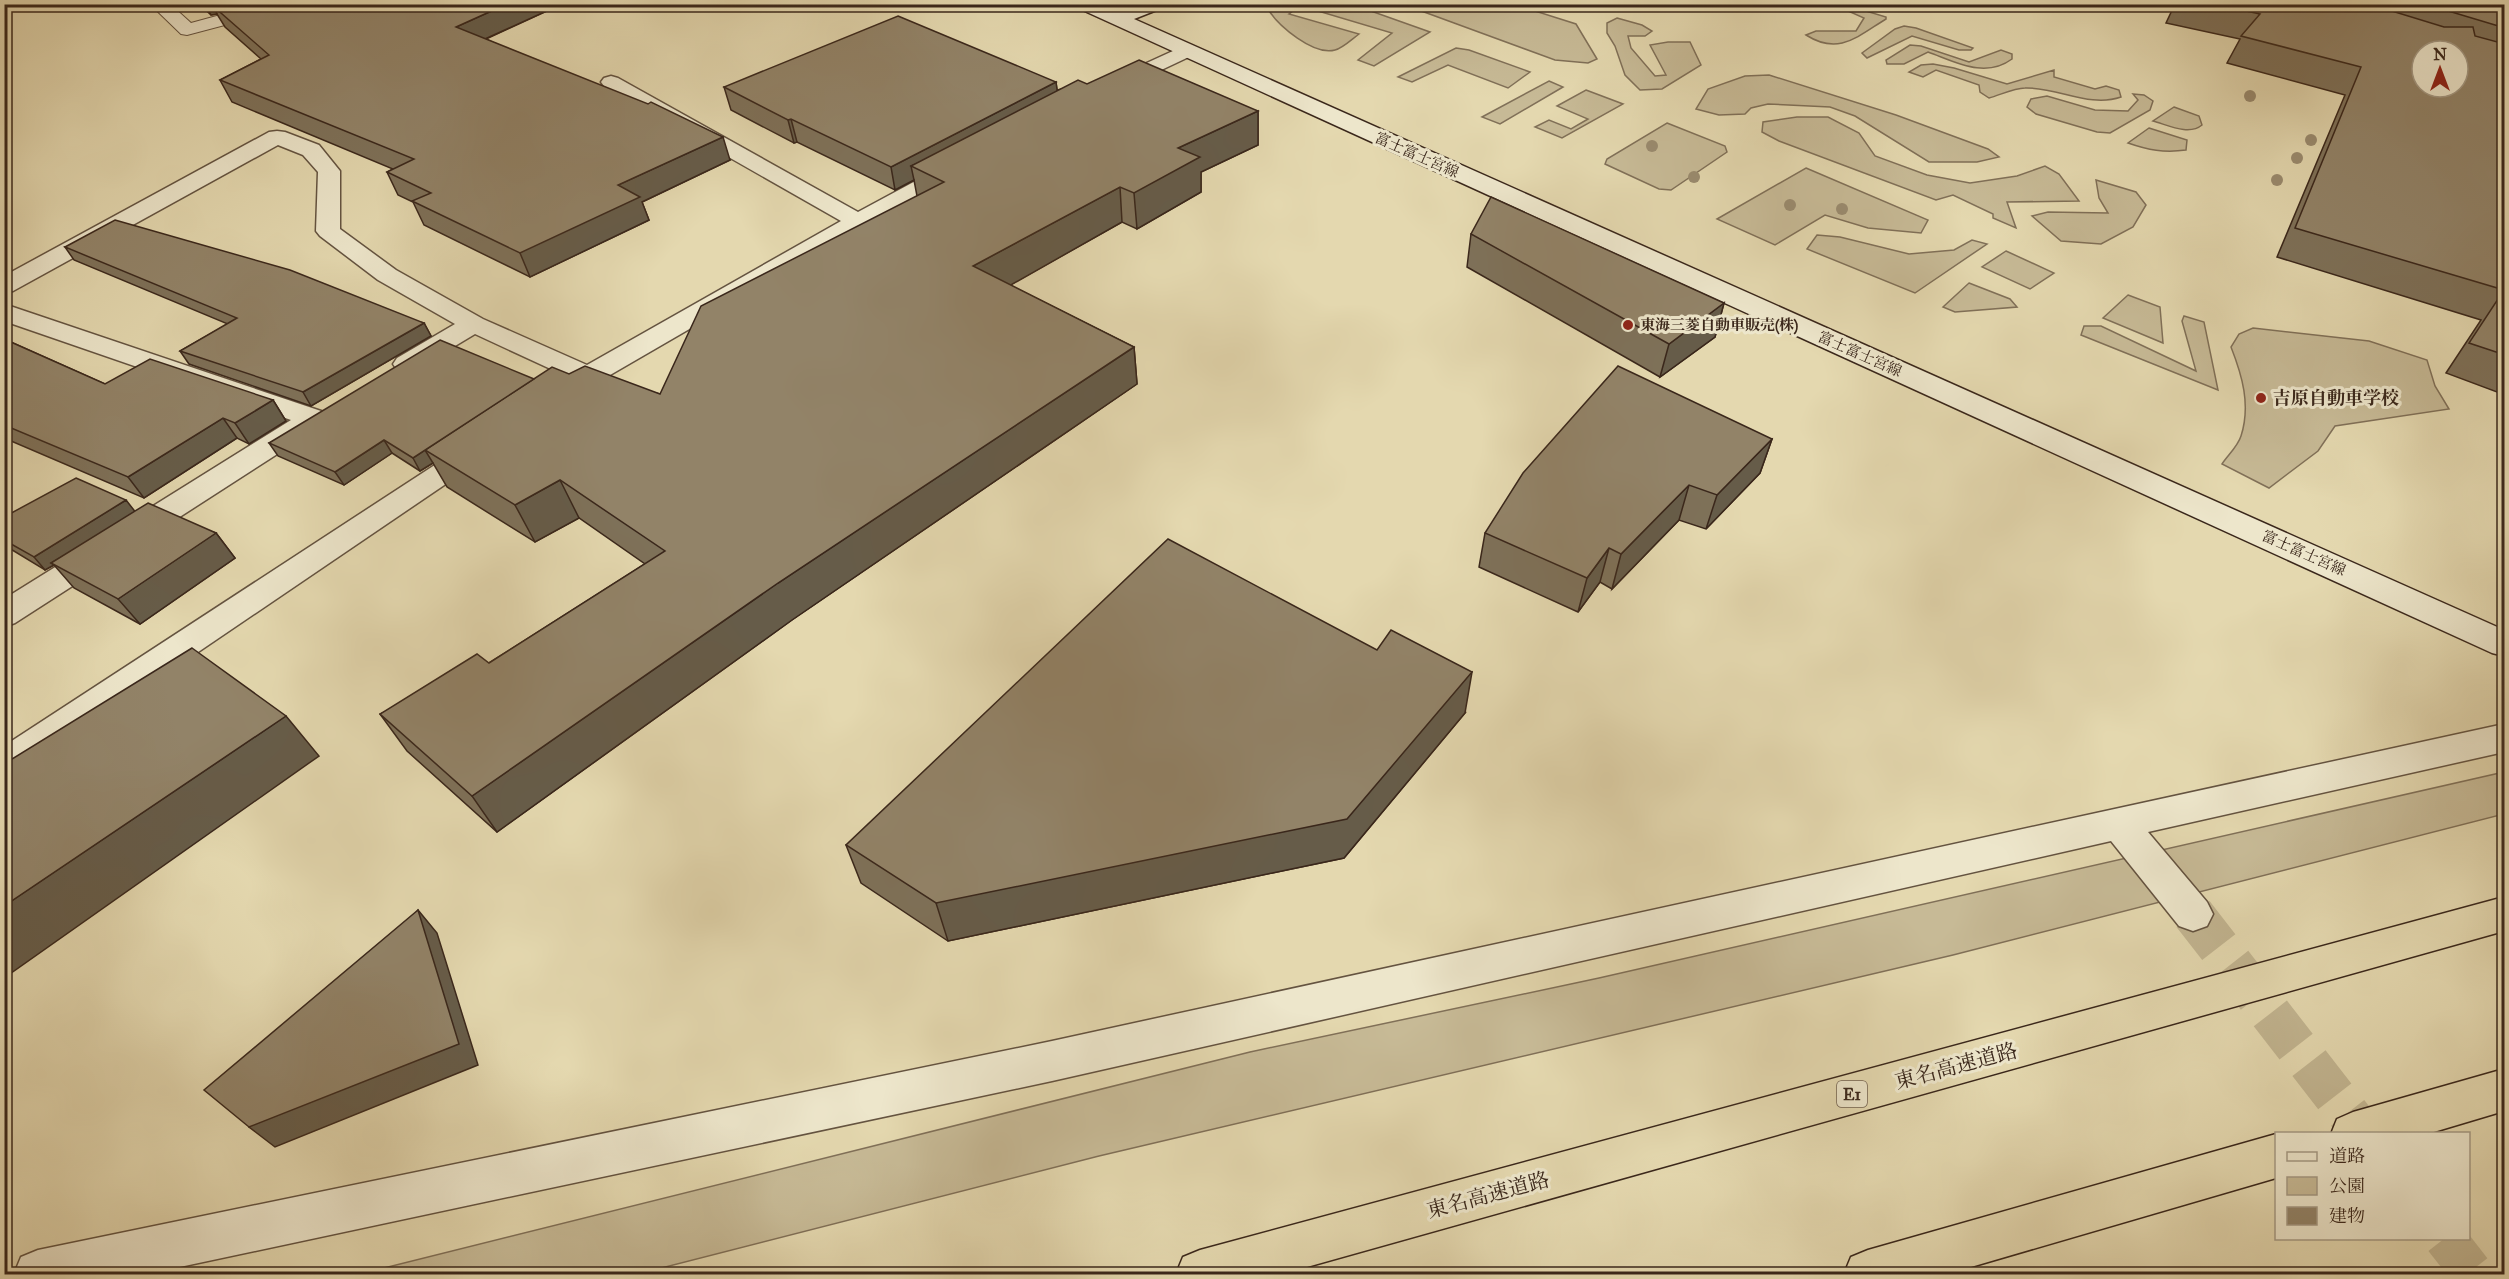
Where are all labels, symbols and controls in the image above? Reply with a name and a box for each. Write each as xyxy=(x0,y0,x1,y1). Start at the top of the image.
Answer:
north arrow xyxy=(2410,39,2470,99)
text: N xyxy=(2433,45,2447,64)
street label: 富士富士宮線 xyxy=(1372,128,1462,182)
place label: 東海三菱自動車販売(株) xyxy=(1640,316,1798,335)
marker: 東海三菱自動車販売(株) xyxy=(1621,318,1635,332)
street label: 富士富士宮線 xyxy=(1815,327,1905,381)
place label: 吉原自動車学校 xyxy=(2273,387,2399,409)
marker: 吉原自動車学校 xyxy=(2254,391,2268,405)
street label: 富士富士宮線 xyxy=(2259,526,2349,580)
street label: 東名高速道路 xyxy=(1892,1037,2020,1095)
road number: E1 xyxy=(1837,1081,1867,1107)
legend xyxy=(2275,1132,2470,1240)
text: 道路 xyxy=(2329,1145,2365,1167)
street label: 東名高速道路 xyxy=(1424,1166,1552,1224)
text: 公園 xyxy=(2329,1175,2365,1197)
text: 建物 xyxy=(2329,1205,2365,1227)

